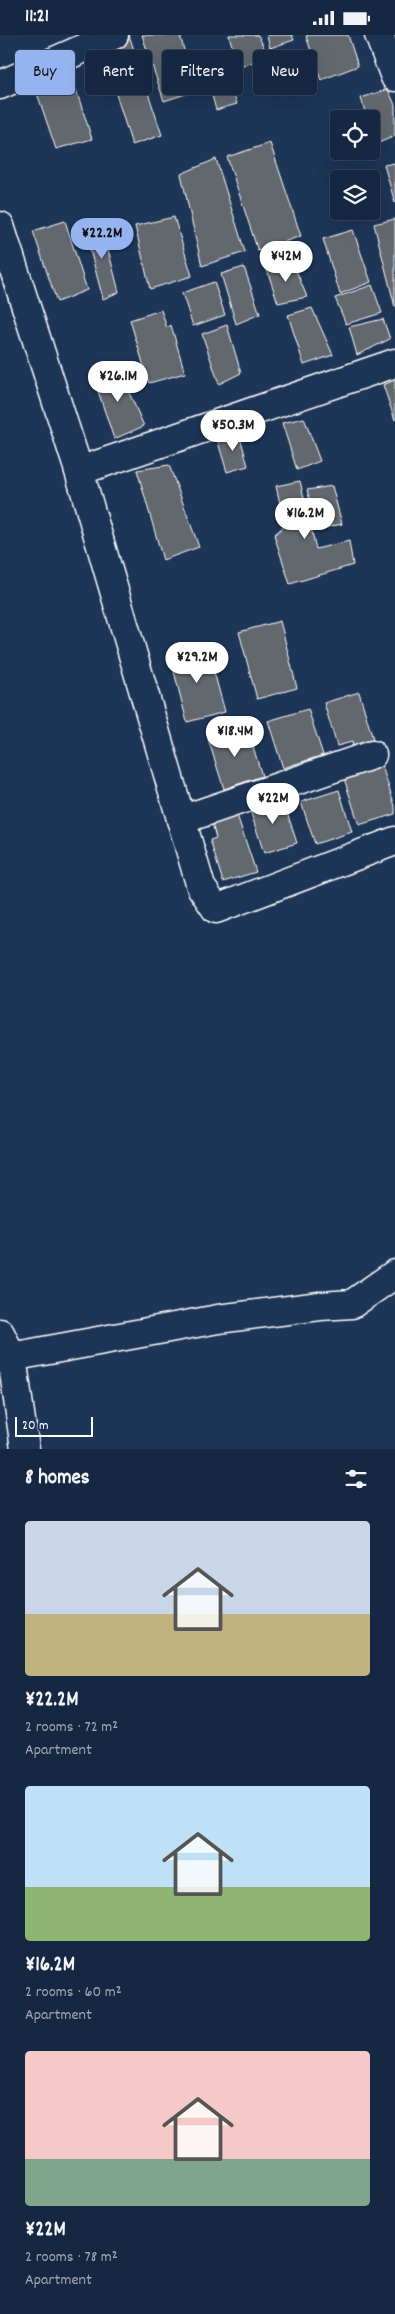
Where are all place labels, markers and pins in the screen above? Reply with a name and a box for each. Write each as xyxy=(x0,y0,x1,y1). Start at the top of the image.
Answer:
pin: ¥22.2M xyxy=(61,217,143,260)
pin: ¥42M xyxy=(256,241,316,283)
pin: ¥26.1M xyxy=(77,361,159,403)
pin: ¥50.3M xyxy=(192,409,274,452)
pin: ¥16.2M xyxy=(264,497,346,540)
pin: ¥29.2M xyxy=(156,641,238,684)
pin: ¥18.4M xyxy=(194,715,276,758)
pin: ¥22M xyxy=(243,783,303,825)

